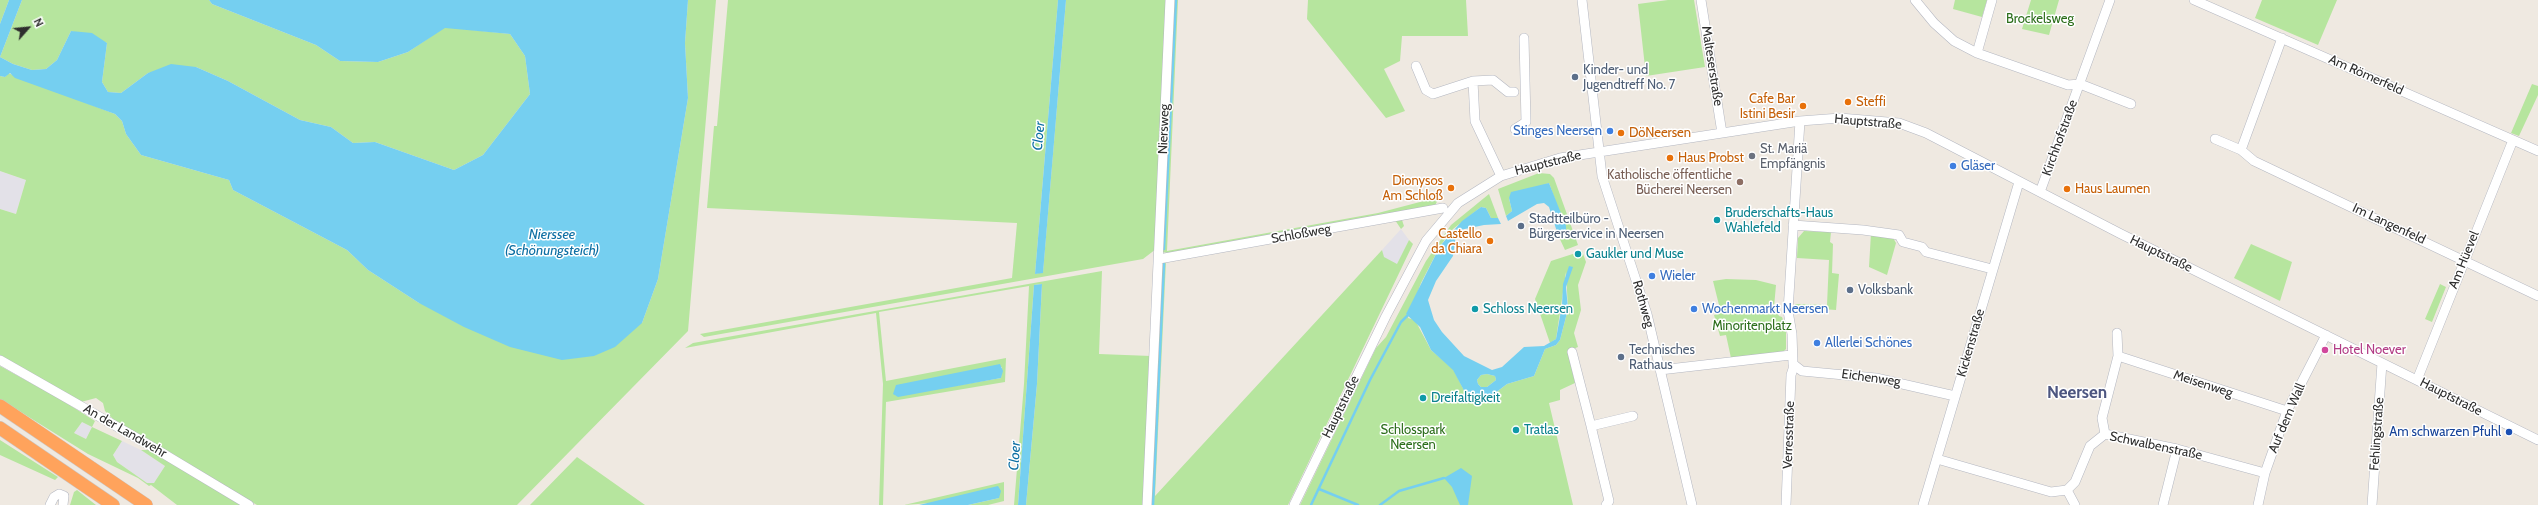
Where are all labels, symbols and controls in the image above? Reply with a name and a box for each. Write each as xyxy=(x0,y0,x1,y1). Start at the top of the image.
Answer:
north arrow xyxy=(8,8,48,48)
park label: Brockelsweg xyxy=(2006,11,2074,27)
text: N xyxy=(31,16,47,29)
street label: Malteserstraße xyxy=(1698,25,1726,107)
street label: Am Römerfeld xyxy=(2326,52,2406,98)
place label: Kinder- und Jugendtreff No. 7 xyxy=(1583,62,1675,93)
marker: Kinder- und Jugendtreff No. 7 xyxy=(1570,72,1580,82)
place label: Cafe Bar Istini Besir xyxy=(1740,91,1795,122)
place label: Steffi xyxy=(1856,94,1886,110)
marker: Steffi xyxy=(1843,97,1853,107)
street label: Kirchhofstraße xyxy=(2039,98,2081,178)
marker: Cafe Bar Istini Besir xyxy=(1798,101,1808,111)
street label: Niersweg xyxy=(1155,104,1173,154)
street label: Hauptstraße xyxy=(1834,111,1902,133)
water label: Cloer xyxy=(1029,121,1049,151)
place label: Stinges Neersen xyxy=(1513,123,1602,139)
place label: DöNeersen xyxy=(1629,125,1691,141)
marker: Stinges Neersen xyxy=(1605,126,1615,136)
marker: DöNeersen xyxy=(1616,128,1626,138)
place label: St. Mariä Empfängnis xyxy=(1760,141,1825,172)
street label: Hauptstraße xyxy=(1513,147,1583,179)
place label: Haus Probst xyxy=(1678,150,1744,166)
marker: St. Mariä Empfängnis xyxy=(1747,151,1757,161)
marker: Haus Probst xyxy=(1665,153,1675,163)
place label: Gläser xyxy=(1961,158,1995,174)
marker: Gläser xyxy=(1948,161,1958,171)
place label: Katholische öffentliche Bücherei Neersen xyxy=(1607,167,1732,198)
place label: Dionysos Am Schloß xyxy=(1383,173,1443,204)
marker: Katholische öffentliche Bücherei Neersen xyxy=(1735,177,1745,187)
place label: Haus Laumen xyxy=(2075,181,2150,197)
marker: Dionysos Am Schloß xyxy=(1446,183,1456,193)
marker: Haus Laumen xyxy=(2062,184,2072,194)
street label: Im Langenfeld xyxy=(2350,200,2428,248)
place label: Bruderschafts-Haus Wahlefeld xyxy=(1725,205,1833,236)
place label: Stadtteilbüro - Bürgerservice in Neersen xyxy=(1529,211,1664,242)
marker: Bruderschafts-Haus Wahlefeld xyxy=(1712,215,1722,225)
street label: Schloßweg xyxy=(1270,221,1332,247)
marker: Stadtteilbüro - Bürgerservice in Neersen xyxy=(1516,221,1526,231)
place label: Castello da Chiara xyxy=(1431,226,1482,257)
water label: Nierssee (Schönungsteich) xyxy=(505,227,599,260)
street label: Am Hüevel xyxy=(2445,229,2483,291)
street label: Hauptstraße xyxy=(2127,232,2195,276)
marker: Castello da Chiara xyxy=(1485,236,1495,246)
place label: Gaukler und Muse xyxy=(1586,246,1684,262)
marker: Gaukler und Muse xyxy=(1573,249,1583,259)
place label: Wieler xyxy=(1660,268,1695,284)
marker: Wieler xyxy=(1647,271,1657,281)
street label: Rothweg xyxy=(1629,279,1657,329)
place label: Volksbank xyxy=(1858,282,1913,298)
marker: Volksbank xyxy=(1845,285,1855,295)
place label: Schloss Neersen xyxy=(1483,301,1573,317)
place label: Wochenmarkt Neersen xyxy=(1702,301,1828,317)
marker: Schloss Neersen xyxy=(1470,304,1480,314)
marker: Wochenmarkt Neersen xyxy=(1689,304,1699,314)
street label: Kickenstraße xyxy=(1954,307,1988,379)
park label: Minoritenplatz xyxy=(1712,318,1792,334)
place label: Allerlei Schönes xyxy=(1825,335,1912,351)
marker: Allerlei Schönes xyxy=(1812,338,1822,348)
place label: Technisches Rathaus xyxy=(1629,342,1695,373)
place label: Hotel Noever xyxy=(2333,342,2406,358)
marker: Hotel Noever xyxy=(2320,345,2330,355)
marker: Technisches Rathaus xyxy=(1616,352,1626,362)
street label: Eichenweg xyxy=(1840,366,1902,390)
street label: Meisenweg xyxy=(2171,367,2235,401)
street label: Hauptstraße xyxy=(1319,373,1363,441)
street label: Hauptstraße xyxy=(2417,375,2485,419)
street label: Auf dem Wall xyxy=(2265,381,2309,455)
district label: Neersen xyxy=(2047,383,2107,403)
place label: Dreifaltigkeit xyxy=(1431,390,1500,406)
marker: Dreifaltigkeit xyxy=(1418,393,1428,403)
street label: Fehlingstraße xyxy=(2367,397,2387,471)
street label: An der Landwehr xyxy=(81,401,169,461)
street label: Verresstraße xyxy=(1780,401,1798,469)
park label: Schlosspark Neersen xyxy=(1381,422,1445,453)
place label: Tratlas xyxy=(1524,422,1559,438)
place label: Am schwarzen Pfuhl xyxy=(2389,424,2501,440)
marker: Tratlas xyxy=(1511,425,1521,435)
marker: Am schwarzen Pfuhl xyxy=(2504,427,2514,437)
street label: Schwalbenstraße xyxy=(2108,429,2204,463)
water label: Cloer xyxy=(1006,441,1024,471)

